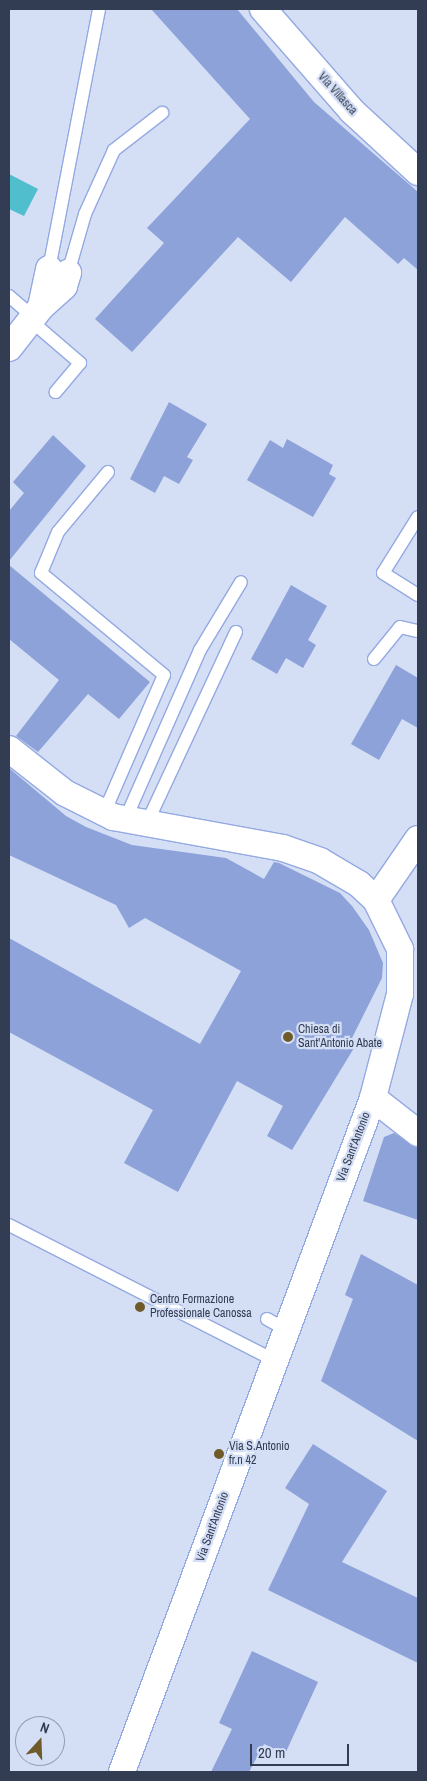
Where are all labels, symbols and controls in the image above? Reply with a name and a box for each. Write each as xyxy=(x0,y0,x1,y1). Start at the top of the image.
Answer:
street label: Via Villasca xyxy=(314,70,360,118)
place label: Chiesa di Sant'Antonio Abate xyxy=(298,1023,383,1051)
marker: Chiesa di Sant'Antonio Abate xyxy=(282,1031,294,1043)
street label: Via Sant'Antonio xyxy=(334,1110,374,1184)
place label: Centro Formazione Professionale Canossa xyxy=(150,1293,252,1321)
marker: Centro Formazione Professionale Canossa xyxy=(134,1301,146,1313)
place label: Via S.Antonio fr.n 42 xyxy=(229,1440,290,1468)
marker: Via S.Antonio fr.n 42 xyxy=(213,1448,225,1460)
street label: Via Sant'Antonio xyxy=(194,1490,232,1564)
north arrow xyxy=(15,1716,65,1766)
text: N xyxy=(38,1718,52,1738)
scale bar xyxy=(252,1734,351,1766)
text: 20 m xyxy=(258,1742,285,1763)

